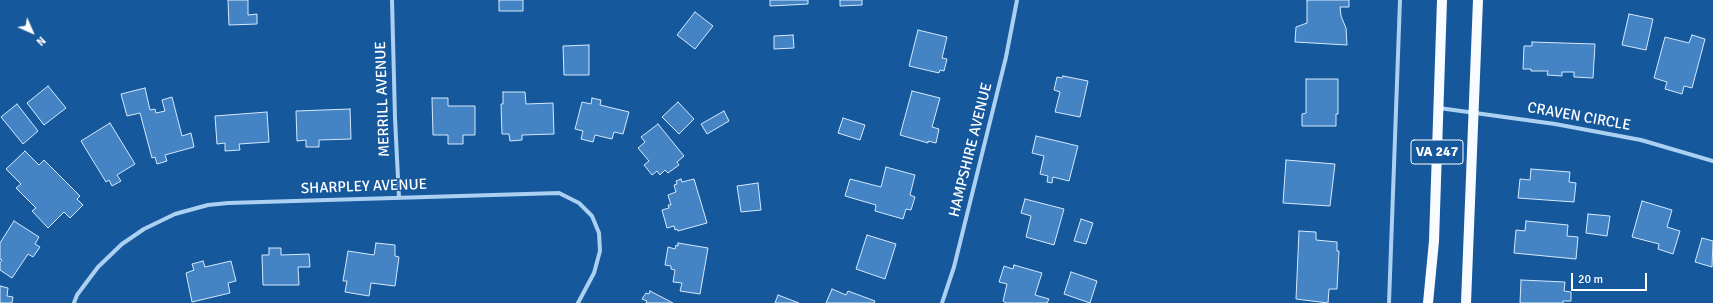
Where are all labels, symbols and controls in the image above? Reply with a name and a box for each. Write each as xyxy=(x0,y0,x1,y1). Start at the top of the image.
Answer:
north arrow xyxy=(12,12,52,52)
text: N xyxy=(34,34,48,48)
street label: MERRILL AVENUE xyxy=(372,41,394,157)
street label: HAMPSHIRE AVENUE xyxy=(946,81,996,219)
street label: CRAVEN CIRCLE xyxy=(1526,99,1632,135)
road number: VA 247 xyxy=(1411,140,1463,164)
street label: SHARPLEY AVENUE xyxy=(301,176,427,198)
scale bar xyxy=(1573,265,1649,291)
text: 20 m xyxy=(1578,272,1603,287)

